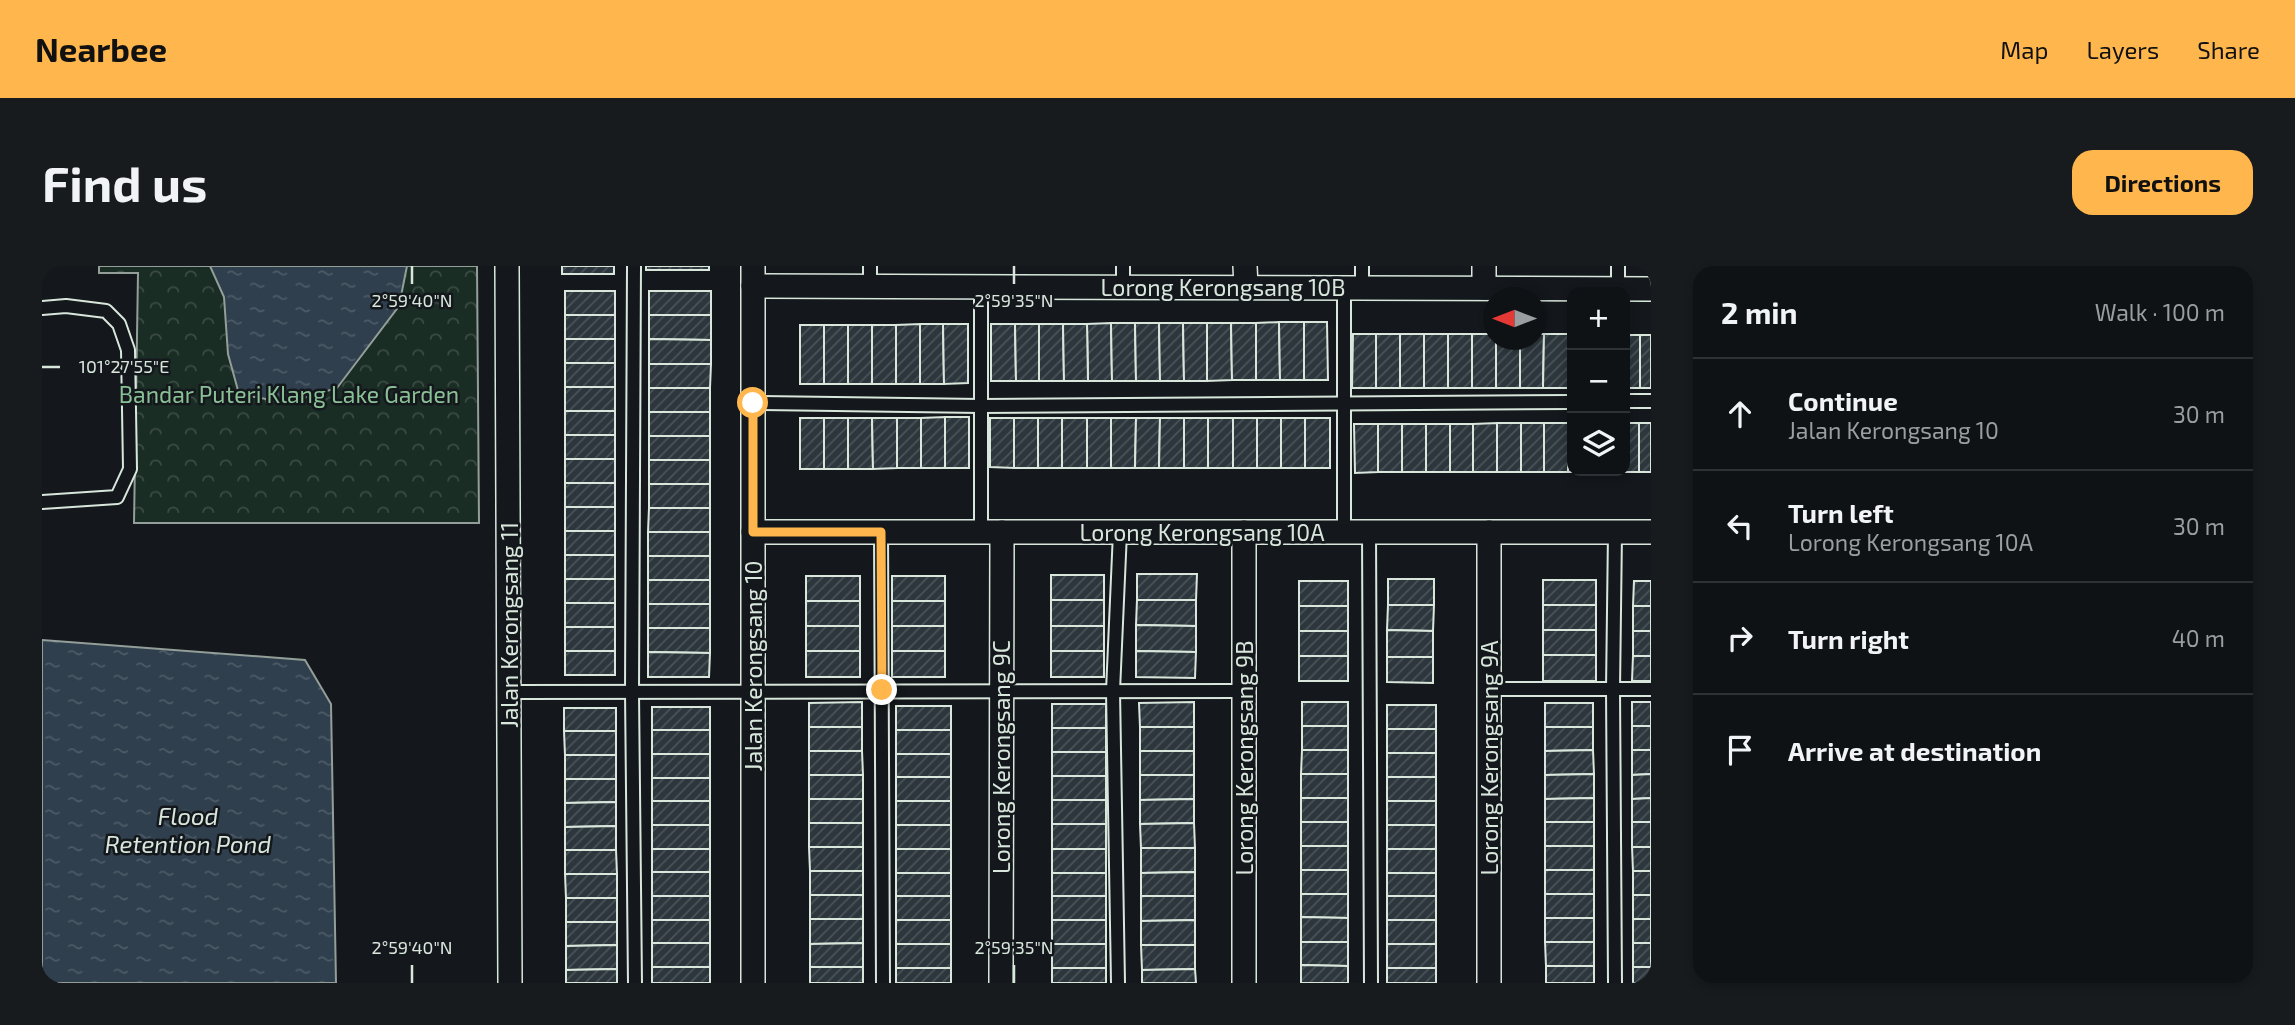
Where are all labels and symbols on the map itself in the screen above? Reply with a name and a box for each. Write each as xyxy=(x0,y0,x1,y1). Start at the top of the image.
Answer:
street label: Lorong Kerongsang 10B xyxy=(1101,273,1345,301)
north arrow xyxy=(1483,287,1546,350)
text: 2°59'40"N xyxy=(372,289,452,311)
text: 2°59'35"N xyxy=(974,289,1054,311)
text: 101°27'55"E xyxy=(79,355,169,377)
park label: Bandar Puteri Klang Lake Garden xyxy=(119,380,459,408)
route start xyxy=(737,387,768,418)
street label: Lorong Kerongsang 10A xyxy=(1080,518,1325,546)
street label: Jalan Kerongsang 11 xyxy=(495,522,523,728)
street label: Jalan Kerongsang 10 xyxy=(739,561,767,771)
street label: Lorong Kerongsang 9C xyxy=(987,640,1015,874)
street label: Lorong Kerongsang 9B xyxy=(1230,640,1258,876)
street label: Lorong Kerongsang 9A xyxy=(1475,640,1503,876)
route end xyxy=(866,674,897,705)
water label: Flood Retention Pond xyxy=(105,801,271,858)
text: 2°59'40"N xyxy=(372,936,452,958)
text: 2°59'35"N xyxy=(974,936,1054,958)

